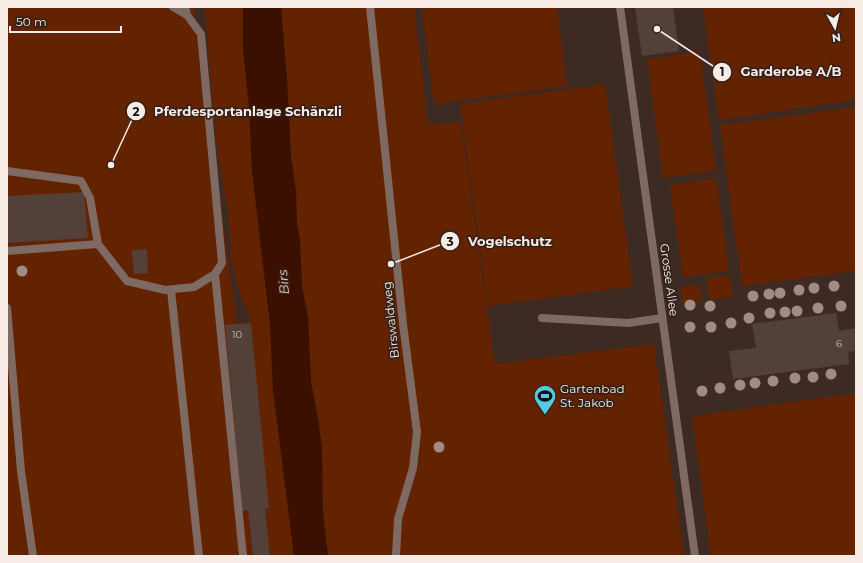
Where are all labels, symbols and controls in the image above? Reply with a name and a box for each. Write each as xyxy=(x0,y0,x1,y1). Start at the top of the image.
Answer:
scale bar xyxy=(10,8,121,34)
north arrow xyxy=(815,8,855,48)
text: 50 m xyxy=(16,14,47,29)
text: N xyxy=(831,30,842,45)
callout: Garderobe A/B xyxy=(712,59,849,84)
text: Garderobe A/B xyxy=(741,63,842,79)
text: 1 xyxy=(720,64,724,79)
callout: Pferdesportanlage Schänzli xyxy=(126,99,350,124)
text: Pferdesportanlage Schänzli xyxy=(154,103,342,119)
text: 2 xyxy=(132,104,140,119)
callout: Vogelschutz xyxy=(440,229,560,254)
text: Vogelschutz xyxy=(467,233,552,249)
text: 3 xyxy=(445,234,454,249)
street label: Grosse Allee xyxy=(657,243,682,317)
water label: Birs xyxy=(274,268,292,295)
street label: Birswaldweg xyxy=(379,281,402,359)
house number: 10 xyxy=(232,328,242,341)
house number: 6 xyxy=(836,337,842,350)
place label: Gartenbad St. Jakob xyxy=(560,381,625,410)
sports icon: Gartenbad St. Jakob xyxy=(532,383,558,416)

